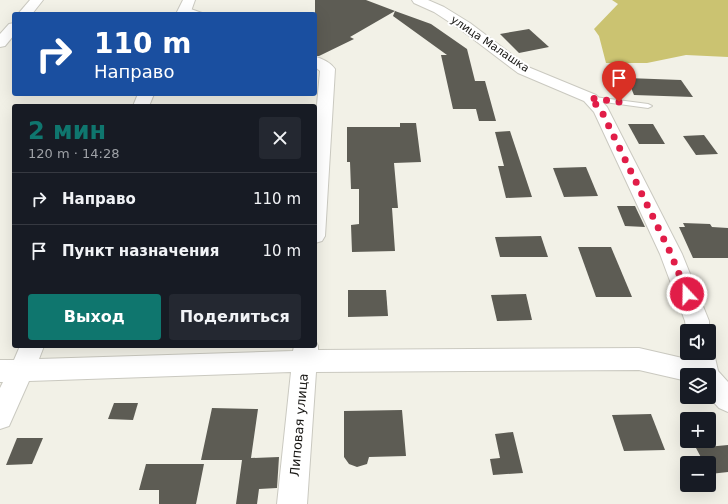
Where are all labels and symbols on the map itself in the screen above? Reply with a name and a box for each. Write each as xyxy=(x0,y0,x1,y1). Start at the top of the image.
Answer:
street label: улица Малашка xyxy=(448,13,532,75)
pin xyxy=(602,61,636,102)
position arrow xyxy=(666,273,708,315)
street label: Липовая улица xyxy=(287,373,311,477)

